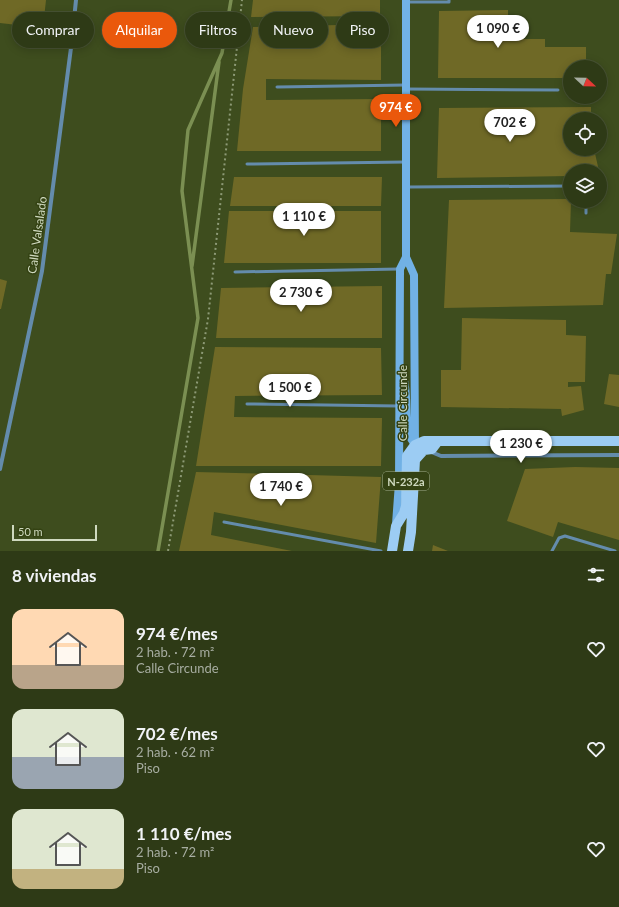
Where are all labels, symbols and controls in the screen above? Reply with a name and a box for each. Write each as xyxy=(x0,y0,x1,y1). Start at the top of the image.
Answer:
chip: Comprar xyxy=(12,12,94,48)
chip: Alquilar xyxy=(102,12,177,48)
chip: Filtros xyxy=(185,12,251,48)
chip: Nuevo xyxy=(259,12,328,48)
chip: Piso xyxy=(336,12,389,48)
pin: 1 090 € xyxy=(461,15,535,49)
text: 1 090 € xyxy=(476,20,520,36)
north arrow xyxy=(563,60,607,104)
map controls xyxy=(563,60,607,208)
pin: 974 € xyxy=(368,94,424,128)
text: 974 € xyxy=(379,99,413,115)
pin: 702 € xyxy=(482,109,538,143)
button: locate xyxy=(563,112,607,156)
text: 702 € xyxy=(493,114,527,130)
button: layers xyxy=(563,164,607,208)
street label: Calle Valsalado xyxy=(24,195,50,275)
pin: 1 110 € xyxy=(267,203,341,237)
text: 1 110 € xyxy=(282,208,326,224)
pin: 2 730 € xyxy=(264,279,338,313)
text: 2 730 € xyxy=(279,284,323,300)
street label: Calle Circunde xyxy=(395,365,410,441)
pin: 1 500 € xyxy=(253,374,327,408)
text: 1 500 € xyxy=(268,379,312,395)
pin: 1 230 € xyxy=(484,430,558,464)
text: 1 230 € xyxy=(499,435,543,451)
road number: N-232a xyxy=(383,472,429,490)
pin: 1 740 € xyxy=(244,473,318,507)
text: 1 740 € xyxy=(259,478,303,494)
scale bar xyxy=(12,523,97,542)
text: 50 m xyxy=(18,525,43,538)
icon: filters xyxy=(585,564,607,586)
text: 8 viviendas xyxy=(12,565,97,586)
text: 974 €/mes xyxy=(136,623,218,644)
icon: home xyxy=(44,625,92,673)
icon: heart xyxy=(585,638,607,660)
text: 2 hab. · 72 m² xyxy=(136,644,214,660)
text: Calle Circunde xyxy=(136,660,219,676)
text: 702 €/mes xyxy=(136,723,218,744)
icon: home xyxy=(44,725,92,773)
icon: heart xyxy=(585,738,607,760)
text: 2 hab. · 62 m² xyxy=(136,744,214,760)
text: Piso xyxy=(136,760,160,776)
text: 1 110 €/mes xyxy=(136,823,232,844)
icon: home xyxy=(44,825,92,873)
icon: heart xyxy=(585,838,607,860)
text: 2 hab. · 72 m² xyxy=(136,844,214,860)
text: Piso xyxy=(136,860,160,876)

